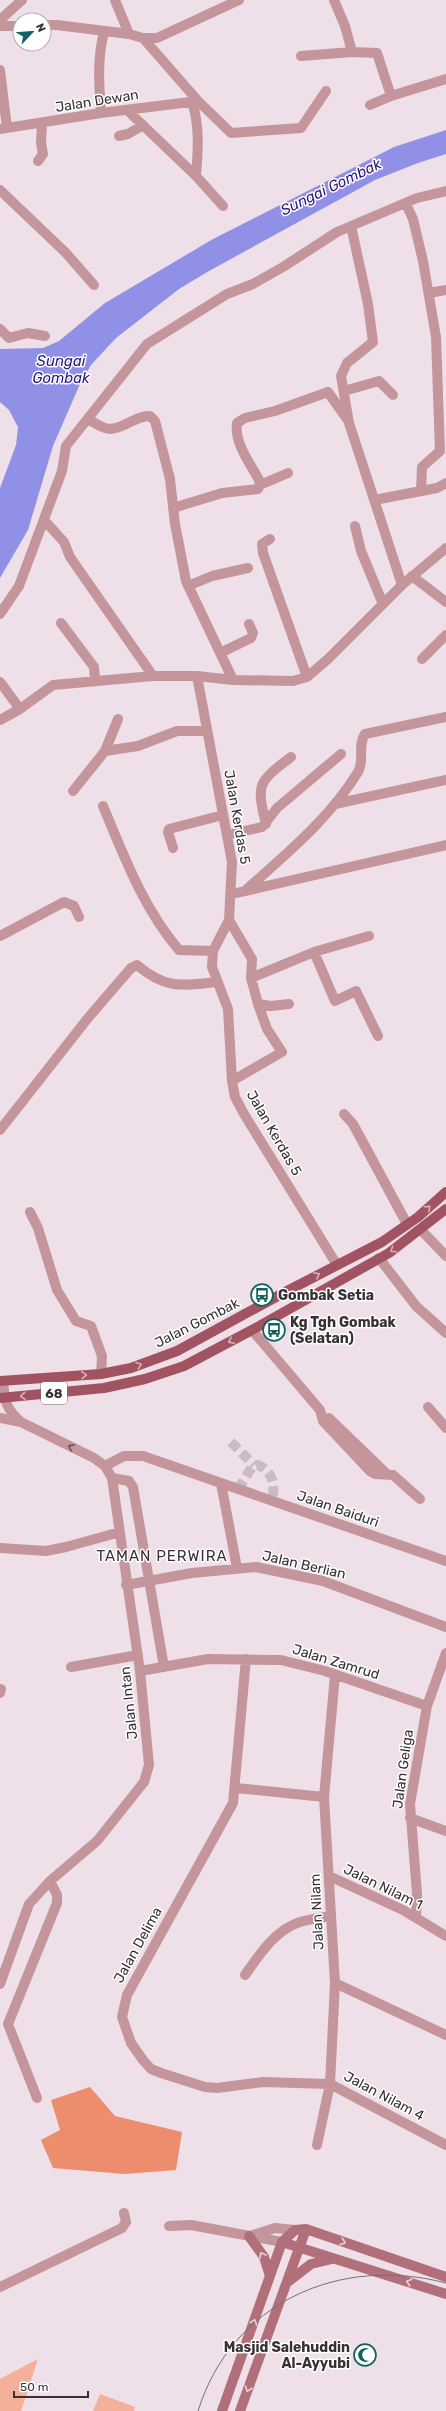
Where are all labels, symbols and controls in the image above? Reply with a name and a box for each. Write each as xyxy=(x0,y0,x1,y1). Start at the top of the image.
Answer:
north arrow xyxy=(12,12,52,52)
text: N xyxy=(33,21,48,34)
street label: Jalan Dewan xyxy=(54,86,140,116)
water label: Sungai Gombak xyxy=(278,155,385,219)
water label: Sungai Gombak xyxy=(32,352,90,387)
street label: Jalan Kerdas 5 xyxy=(220,768,254,866)
street label: Jalan Kerdas 5 xyxy=(243,1087,305,1179)
one-way arrow xyxy=(423,1205,431,1213)
one-way arrow xyxy=(390,1245,397,1252)
one-way arrow xyxy=(313,1272,320,1280)
bus stop icon: Gombak Setia xyxy=(249,1282,275,1308)
place label: Gombak Setia xyxy=(278,1287,374,1304)
street label: Jalan Gombak xyxy=(152,1294,243,1352)
place label: Kg Tgh Gombak (Selatan) xyxy=(290,1314,397,1347)
bus stop icon: Kg Tgh Gombak (Selatan) xyxy=(261,1317,287,1343)
one-way arrow xyxy=(228,1336,235,1344)
one-way arrow xyxy=(135,1362,142,1370)
one-way arrow xyxy=(81,1371,87,1380)
road number: 68 xyxy=(41,1382,67,1404)
one-way arrow xyxy=(20,1391,26,1400)
one-way arrow xyxy=(68,1444,75,1452)
street label: Jalan Baiduri xyxy=(295,1487,381,1531)
district label: TAMAN PERWIRA xyxy=(96,1547,228,1565)
street label: Jalan Berlian xyxy=(261,1547,347,1583)
street label: Jalan Zamrud xyxy=(290,1641,382,1683)
street label: Jalan Intan xyxy=(117,1666,141,1740)
street label: Jalan Geliga xyxy=(389,1728,417,1810)
street label: Jalan Nilam 1 xyxy=(341,1861,425,1913)
street label: Jalan Nilam xyxy=(307,1873,327,1951)
street label: Jalan Delima xyxy=(110,1904,166,1986)
street label: Jalan Nilam 4 xyxy=(341,2068,427,2124)
one-way arrow xyxy=(340,2237,347,2246)
one-way arrow xyxy=(259,2252,267,2259)
one-way arrow xyxy=(406,2278,413,2287)
one-way arrow xyxy=(249,2318,258,2325)
place label: Masjid Salehuddin Al-Ayyubi xyxy=(224,2339,350,2372)
mosque icon: Masjid Salehuddin Al-Ayyubi xyxy=(352,2342,378,2368)
scale bar xyxy=(14,2373,88,2399)
text: 50 m xyxy=(20,2380,48,2394)
one-way arrow xyxy=(244,2386,253,2393)

